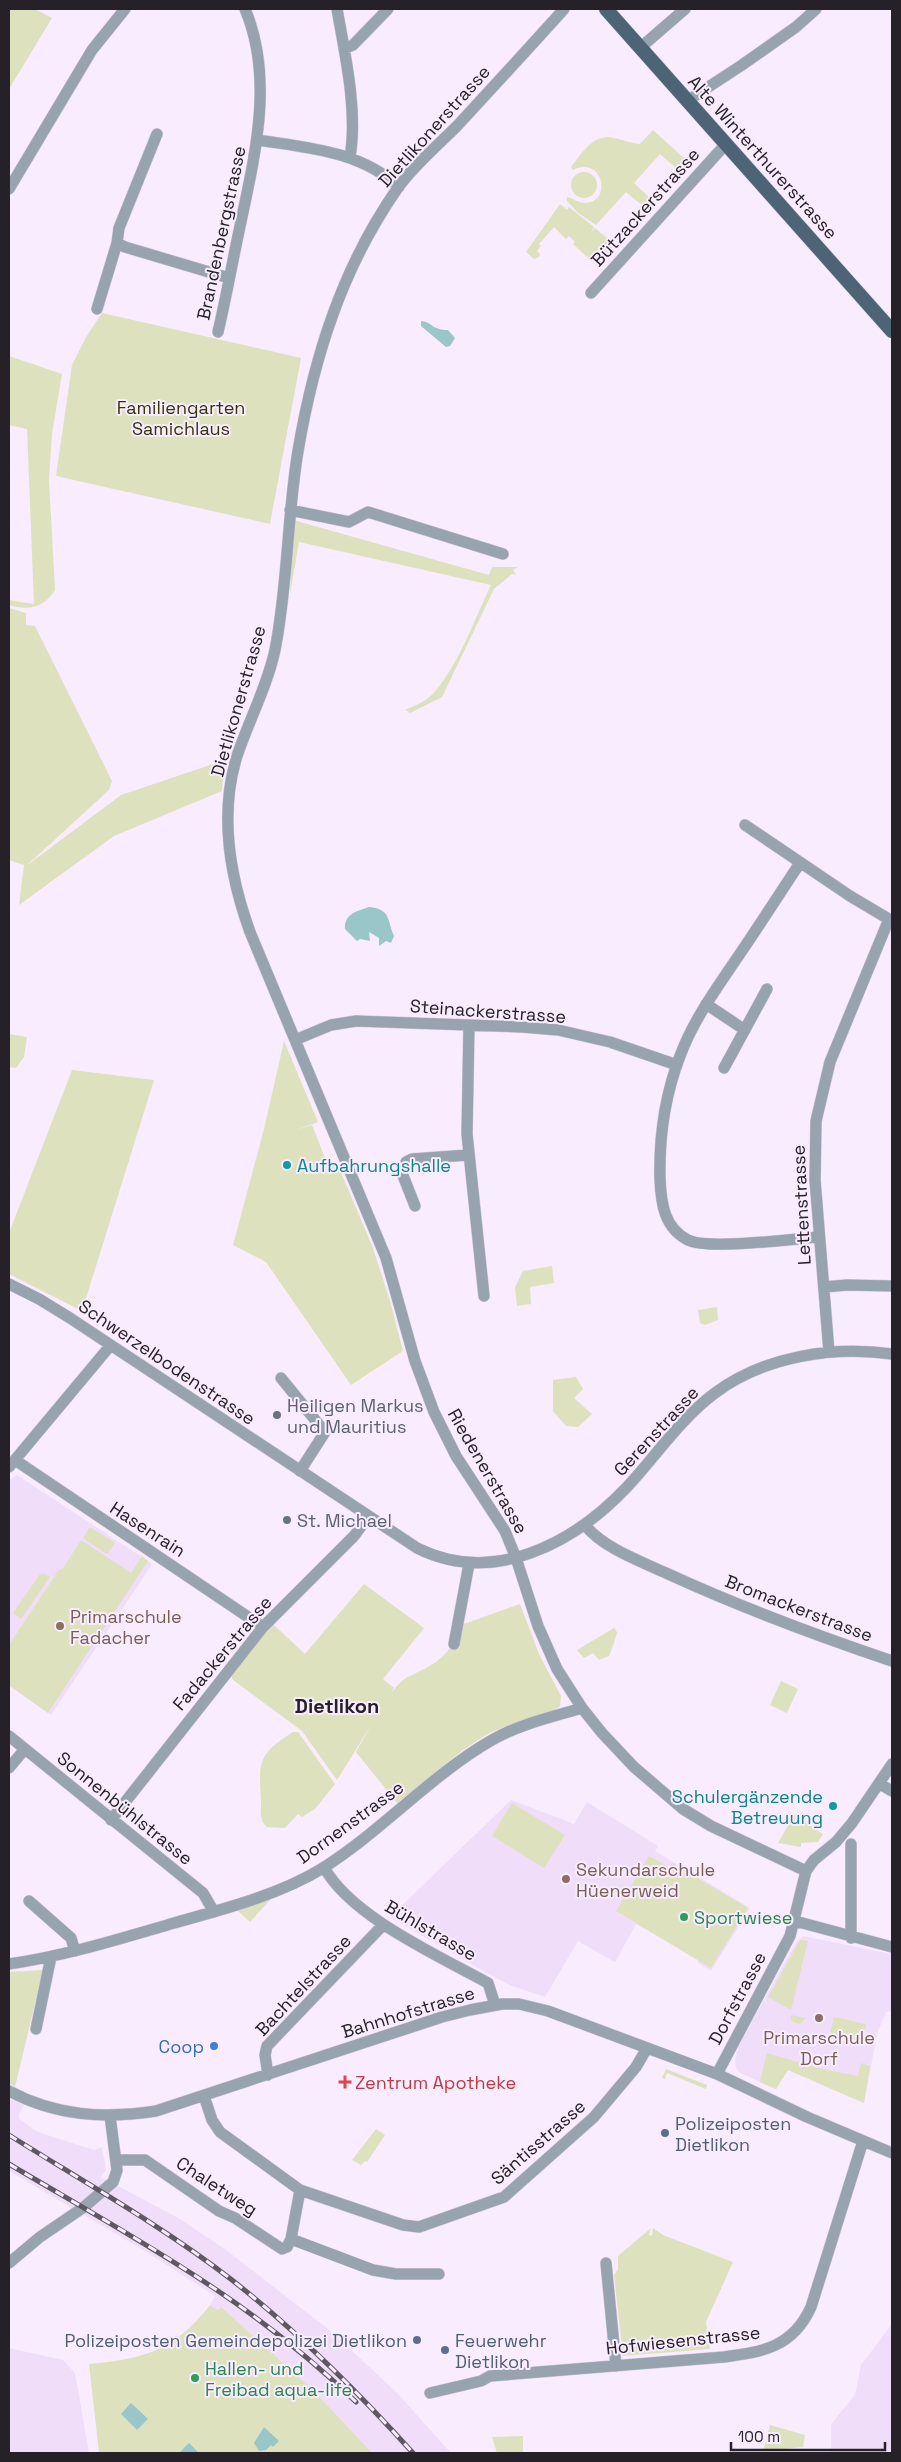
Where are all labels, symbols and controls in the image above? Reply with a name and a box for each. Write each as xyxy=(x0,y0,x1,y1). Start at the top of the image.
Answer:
street label: Dietlikonerstrasse xyxy=(373,60,495,192)
street label: Alte Winterthurerstrasse xyxy=(683,70,843,244)
street label: Bützackerstrasse xyxy=(586,143,704,271)
street label: Brandenbergstrasse xyxy=(191,144,251,322)
park label: Familiengarten Samichlaus xyxy=(117,396,245,440)
street label: Dietlikonerstrasse xyxy=(205,623,271,779)
street label: Steinackerstrasse xyxy=(409,994,567,1028)
street label: Lettenstrasse xyxy=(786,1144,816,1266)
place label: Aufbahrungshalle xyxy=(297,1154,451,1177)
marker: Aufbahrungshalle xyxy=(281,1159,293,1171)
street label: Schwerzelbodenstrasse xyxy=(74,1294,260,1430)
street label: Gerenstrasse xyxy=(608,1381,704,1481)
place label: Heiligen Markus und Mauritius xyxy=(287,1394,423,1438)
street label: Riedenerstrasse xyxy=(443,1404,533,1538)
marker: Heiligen Markus und Mauritius xyxy=(271,1409,283,1421)
street label: Hasenrain xyxy=(106,1496,190,1562)
place label: St. Michael xyxy=(297,1509,392,1532)
marker: St. Michael xyxy=(281,1514,293,1526)
street label: Bromackerstrasse xyxy=(722,1569,876,1647)
street label: Fadackerstrasse xyxy=(167,1591,277,1715)
place label: Primarschule Fadacher xyxy=(70,1605,182,1649)
marker: Primarschule Fadacher xyxy=(54,1620,66,1632)
district label: Dietlikon xyxy=(295,1693,379,1719)
street label: Sonnenbühlstrasse xyxy=(53,1746,197,1870)
street label: Dornenstrasse xyxy=(292,1776,408,1868)
place label: Schulergänzende Betreuung xyxy=(672,1785,823,1829)
marker: Schulergänzende Betreuung xyxy=(827,1800,839,1812)
place label: Sekundarschule Hüenerweid xyxy=(576,1858,715,1902)
marker: Sekundarschule Hüenerweid xyxy=(560,1873,572,1885)
street label: Bühlstrasse xyxy=(381,1894,481,1966)
place label: Sportwiese xyxy=(694,1906,792,1929)
marker: Sportwiese xyxy=(678,1911,690,1923)
street label: Bachtelstrasse xyxy=(250,1929,356,2041)
street label: Dorfstrasse xyxy=(703,1948,771,2048)
street label: Bahnhofstrasse xyxy=(339,1981,477,2043)
marker: Primarschule Dorf xyxy=(813,2012,825,2024)
place label: Primarschule Dorf xyxy=(763,2026,875,2070)
place label: Coop xyxy=(159,2035,204,2058)
marker: Coop xyxy=(208,2040,220,2052)
place label: Zentrum Apotheke xyxy=(355,2071,516,2094)
marker: Zentrum Apotheke xyxy=(339,2076,351,2088)
street label: Säntisstrasse xyxy=(486,2095,590,2189)
place label: Polizeiposten Dietlikon xyxy=(675,2112,791,2156)
marker: Polizeiposten Dietlikon xyxy=(659,2127,671,2139)
street label: Chaletweg xyxy=(172,2151,262,2221)
street label: Hofwiesenstrasse xyxy=(605,2320,761,2360)
place label: Polizeiposten Gemeindepolizei Dietlikon xyxy=(64,2329,407,2352)
place label: Feuerwehr Dietlikon xyxy=(455,2329,547,2373)
marker: Polizeiposten Gemeindepolizei Dietlikon xyxy=(411,2334,423,2346)
marker: Feuerwehr Dietlikon xyxy=(439,2344,451,2356)
place label: Hallen- und Freibad aqua-life xyxy=(205,2357,352,2401)
marker: Hallen- und Freibad aqua-life xyxy=(189,2372,201,2384)
scale bar xyxy=(731,2420,885,2452)
text: 100 m xyxy=(738,2427,780,2446)

